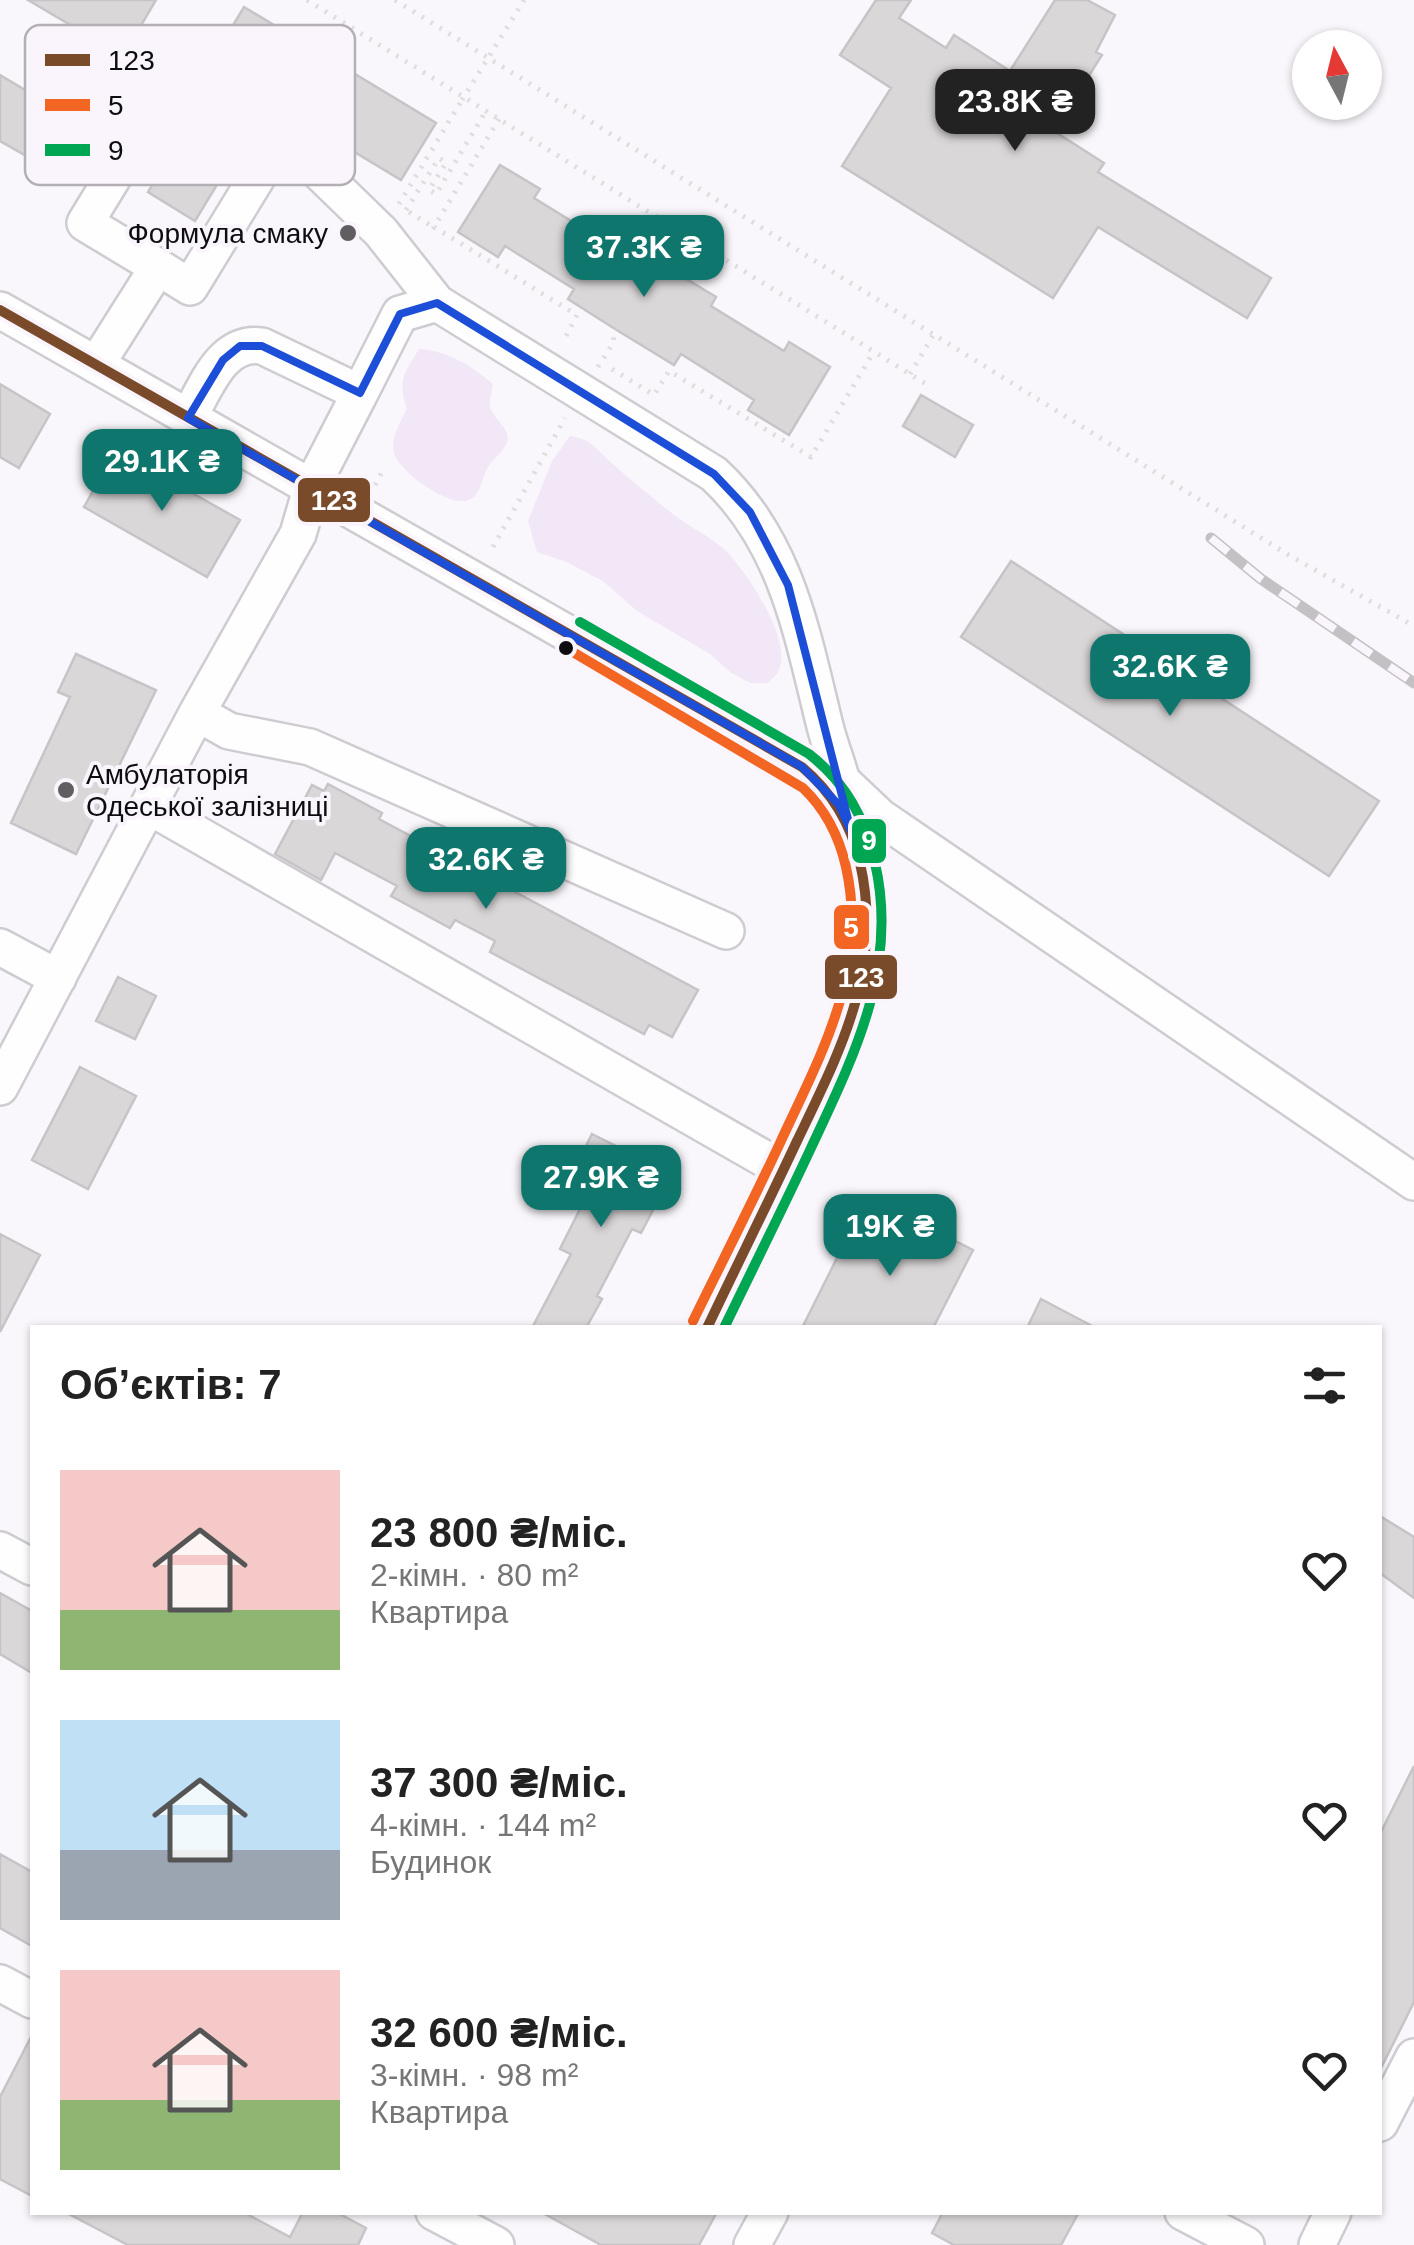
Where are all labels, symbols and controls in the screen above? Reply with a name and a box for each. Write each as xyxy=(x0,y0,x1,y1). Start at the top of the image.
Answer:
legend xyxy=(25,25,355,185)
north arrow xyxy=(1292,30,1382,120)
map controls xyxy=(1292,30,1382,120)
text: 123 xyxy=(108,45,155,76)
pin: 23.8K ₴ xyxy=(923,69,1107,154)
text: 23.8K ₴ xyxy=(957,83,1073,119)
text: 5 xyxy=(108,90,124,121)
text: 9 xyxy=(108,135,124,166)
pin: 37.3K ₴ xyxy=(552,215,736,300)
place label: Формула смаку xyxy=(128,218,328,249)
marker: Формула смаку xyxy=(337,222,359,244)
text: 37.3K ₴ xyxy=(586,229,702,265)
pin: 29.1K ₴ xyxy=(70,429,254,514)
text: 29.1K ₴ xyxy=(104,443,220,479)
line badge: 123 xyxy=(296,476,372,524)
text: 123 xyxy=(311,485,357,516)
pin: 32.6K ₴ xyxy=(1078,634,1262,719)
unlabelled marker xyxy=(556,638,576,658)
text: 32.6K ₴ xyxy=(1112,648,1228,684)
place label: Амбулаторія Одеської залізниці xyxy=(86,759,329,822)
marker: Амбулаторія Одеської залізниці xyxy=(55,779,77,801)
line badge: 9 xyxy=(850,817,888,865)
text: 9 xyxy=(861,825,877,856)
pin: 32.6K ₴ xyxy=(394,827,578,912)
text: 32.6K ₴ xyxy=(428,841,544,877)
line badge: 5 xyxy=(832,903,871,951)
text: 5 xyxy=(843,912,859,943)
line badge: 123 xyxy=(823,953,899,1001)
text: 123 xyxy=(838,962,884,993)
pin: 27.9K ₴ xyxy=(509,1145,693,1230)
text: 27.9K ₴ xyxy=(543,1159,659,1195)
pin: 19K ₴ xyxy=(820,1194,960,1279)
text: 19K ₴ xyxy=(846,1208,934,1244)
icon: filters xyxy=(1297,1358,1352,1413)
text: Об’єктів: 7 xyxy=(60,1361,282,1408)
text: 23 800 ₴/міс. xyxy=(370,1509,628,1556)
icon: home xyxy=(140,1510,260,1630)
icon: heart xyxy=(1297,1543,1352,1598)
text: 2-кімн. · 80 m² xyxy=(370,1557,578,1593)
text: Квартира xyxy=(370,1594,508,1630)
text: 37 300 ₴/міс. xyxy=(370,1759,628,1806)
icon: home xyxy=(140,1760,260,1880)
icon: heart xyxy=(1297,1793,1352,1848)
text: 4-кімн. · 144 m² xyxy=(370,1807,596,1843)
text: Будинок xyxy=(370,1844,491,1880)
text: 32 600 ₴/міс. xyxy=(370,2009,628,2056)
icon: home xyxy=(140,2010,260,2130)
icon: heart xyxy=(1297,2043,1352,2098)
text: 3-кімн. · 98 m² xyxy=(370,2057,578,2093)
text: Квартира xyxy=(370,2094,508,2130)

